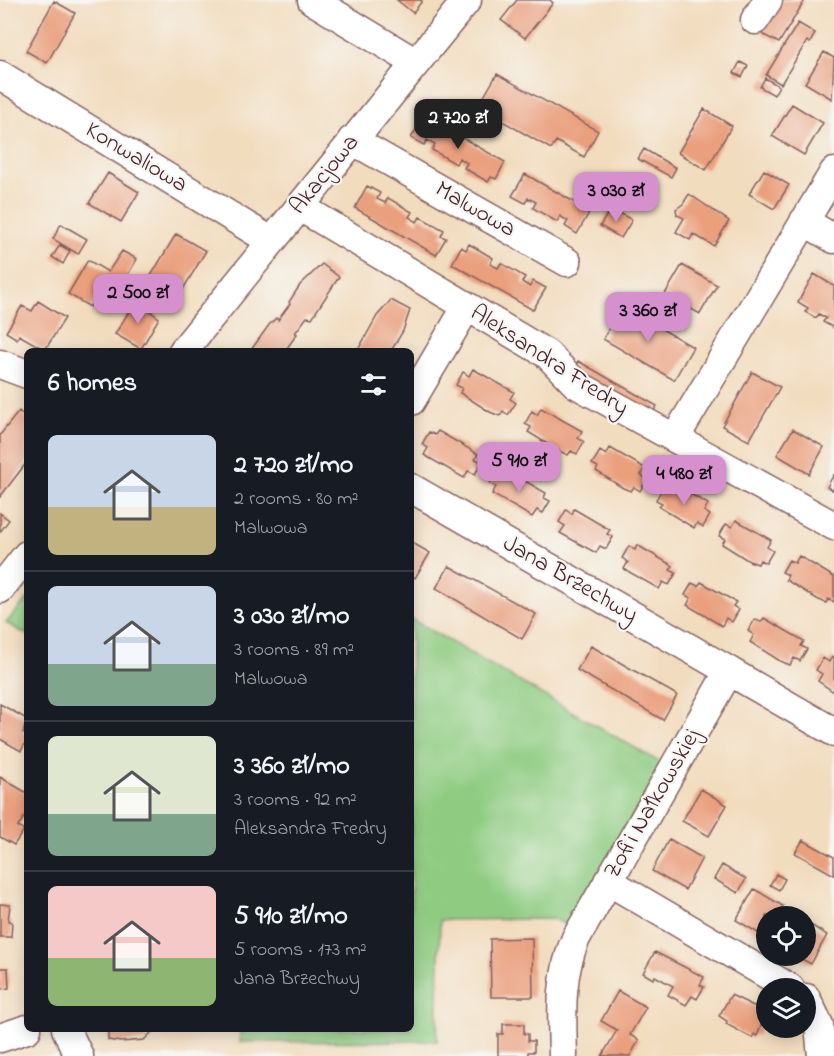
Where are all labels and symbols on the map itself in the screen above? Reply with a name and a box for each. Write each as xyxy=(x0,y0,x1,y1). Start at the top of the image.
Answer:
pin: 2 720 zł xyxy=(396,99,520,150)
street label: Konwaliowa xyxy=(78,114,194,202)
street label: Akacjowa xyxy=(282,127,368,223)
pin: 3 030 zł xyxy=(554,172,678,223)
street label: Malwowa xyxy=(428,173,522,247)
pin: 2 500 zł xyxy=(76,274,200,325)
pin: 3 360 zł xyxy=(586,292,710,343)
street label: Aleksandra Fredry xyxy=(462,296,635,426)
pin: 5 910 zł xyxy=(457,442,581,493)
pin: 4 480 zł xyxy=(622,455,746,506)
street label: Jana Brzechwy xyxy=(495,527,644,634)
street label: Zofii Nałkowskiej xyxy=(596,722,711,885)

